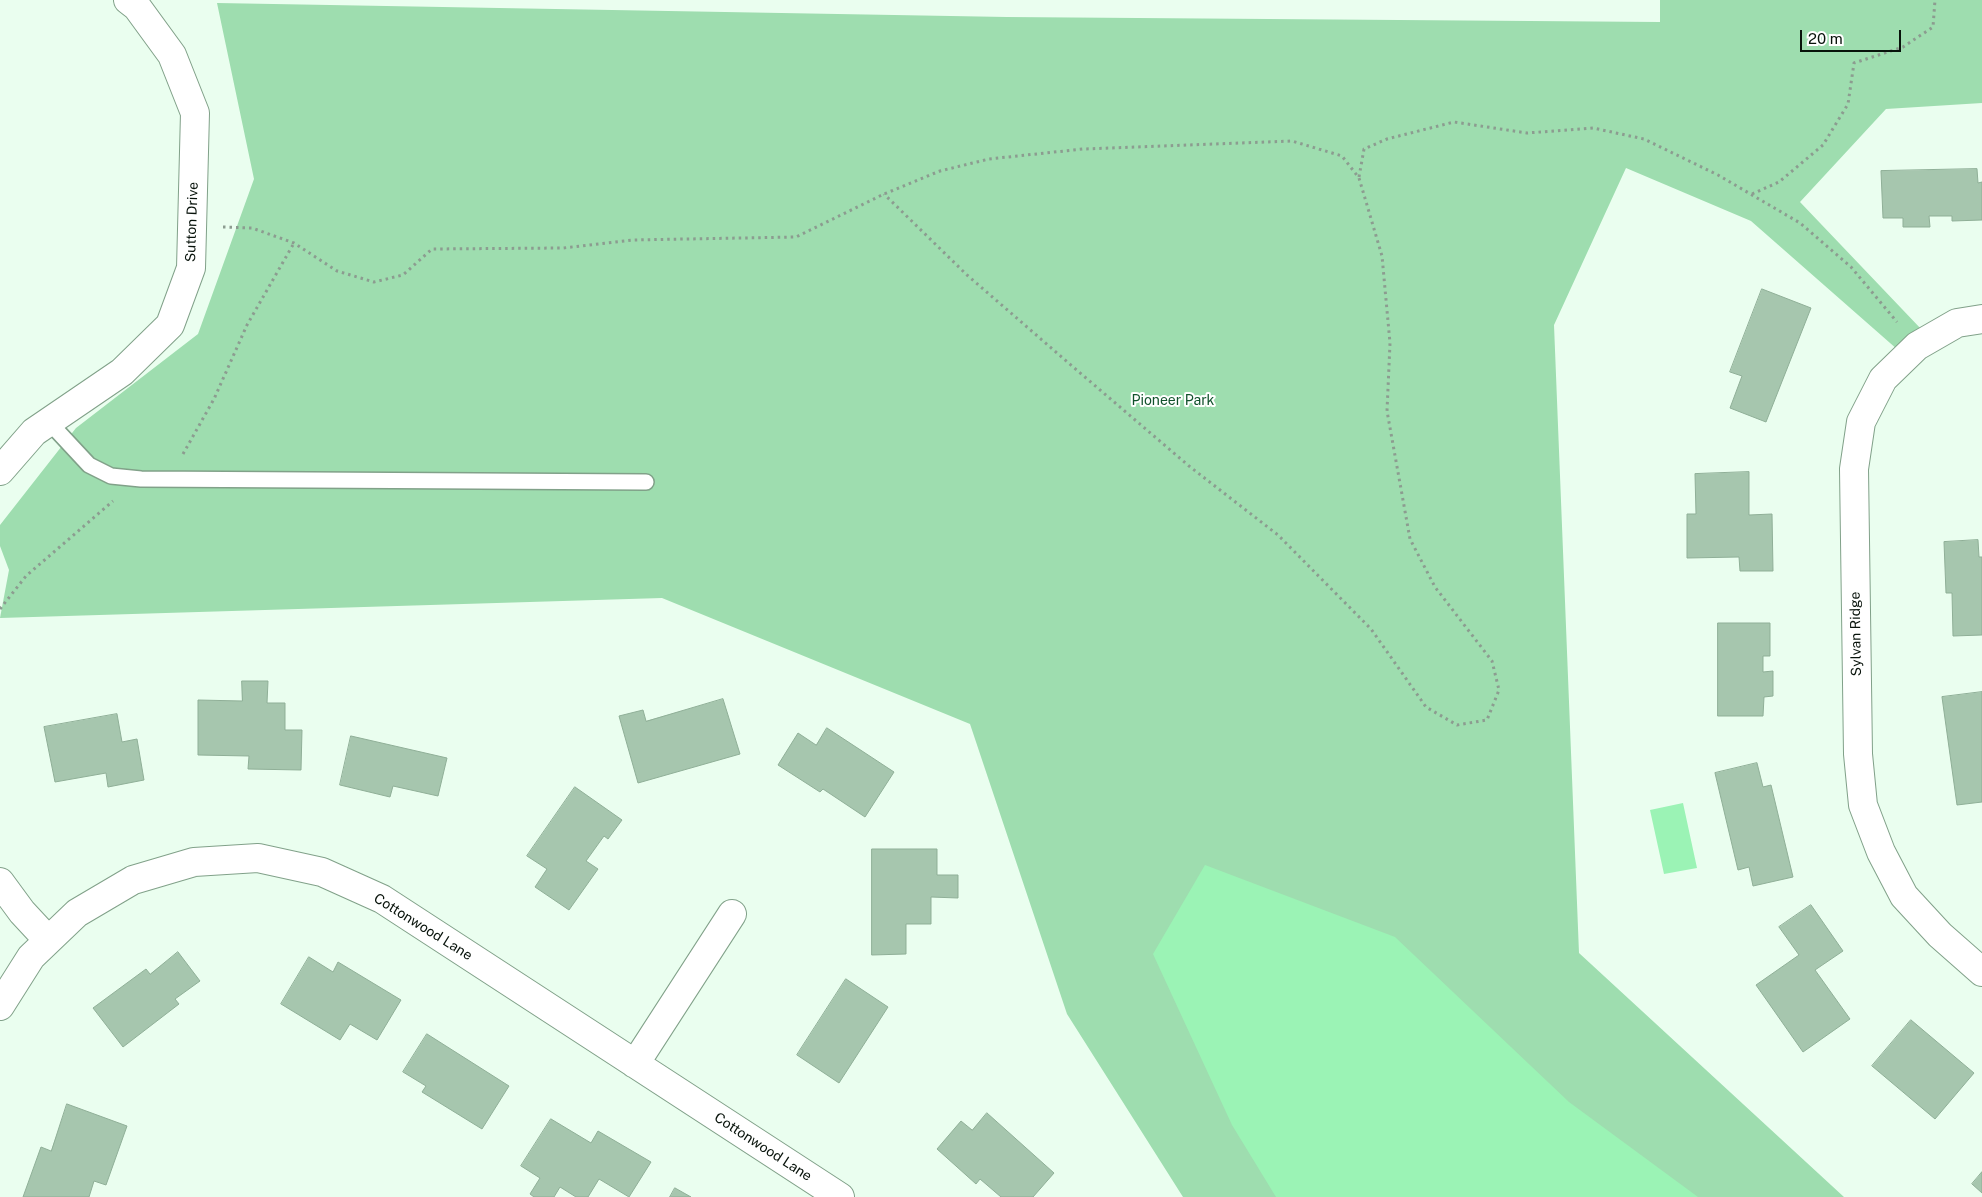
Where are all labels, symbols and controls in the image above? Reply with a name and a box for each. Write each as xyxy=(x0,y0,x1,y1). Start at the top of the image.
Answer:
scale bar xyxy=(1802,20,1903,52)
text: 20 m xyxy=(1808,30,1843,47)
street label: Sutton Drive xyxy=(182,182,202,262)
park label: Pioneer Park xyxy=(1132,393,1214,409)
street label: Sylvan Ridge xyxy=(1847,592,1865,676)
street label: Cottonwood Lane xyxy=(371,890,475,964)
street label: Cottonwood Lane xyxy=(711,1109,815,1185)

